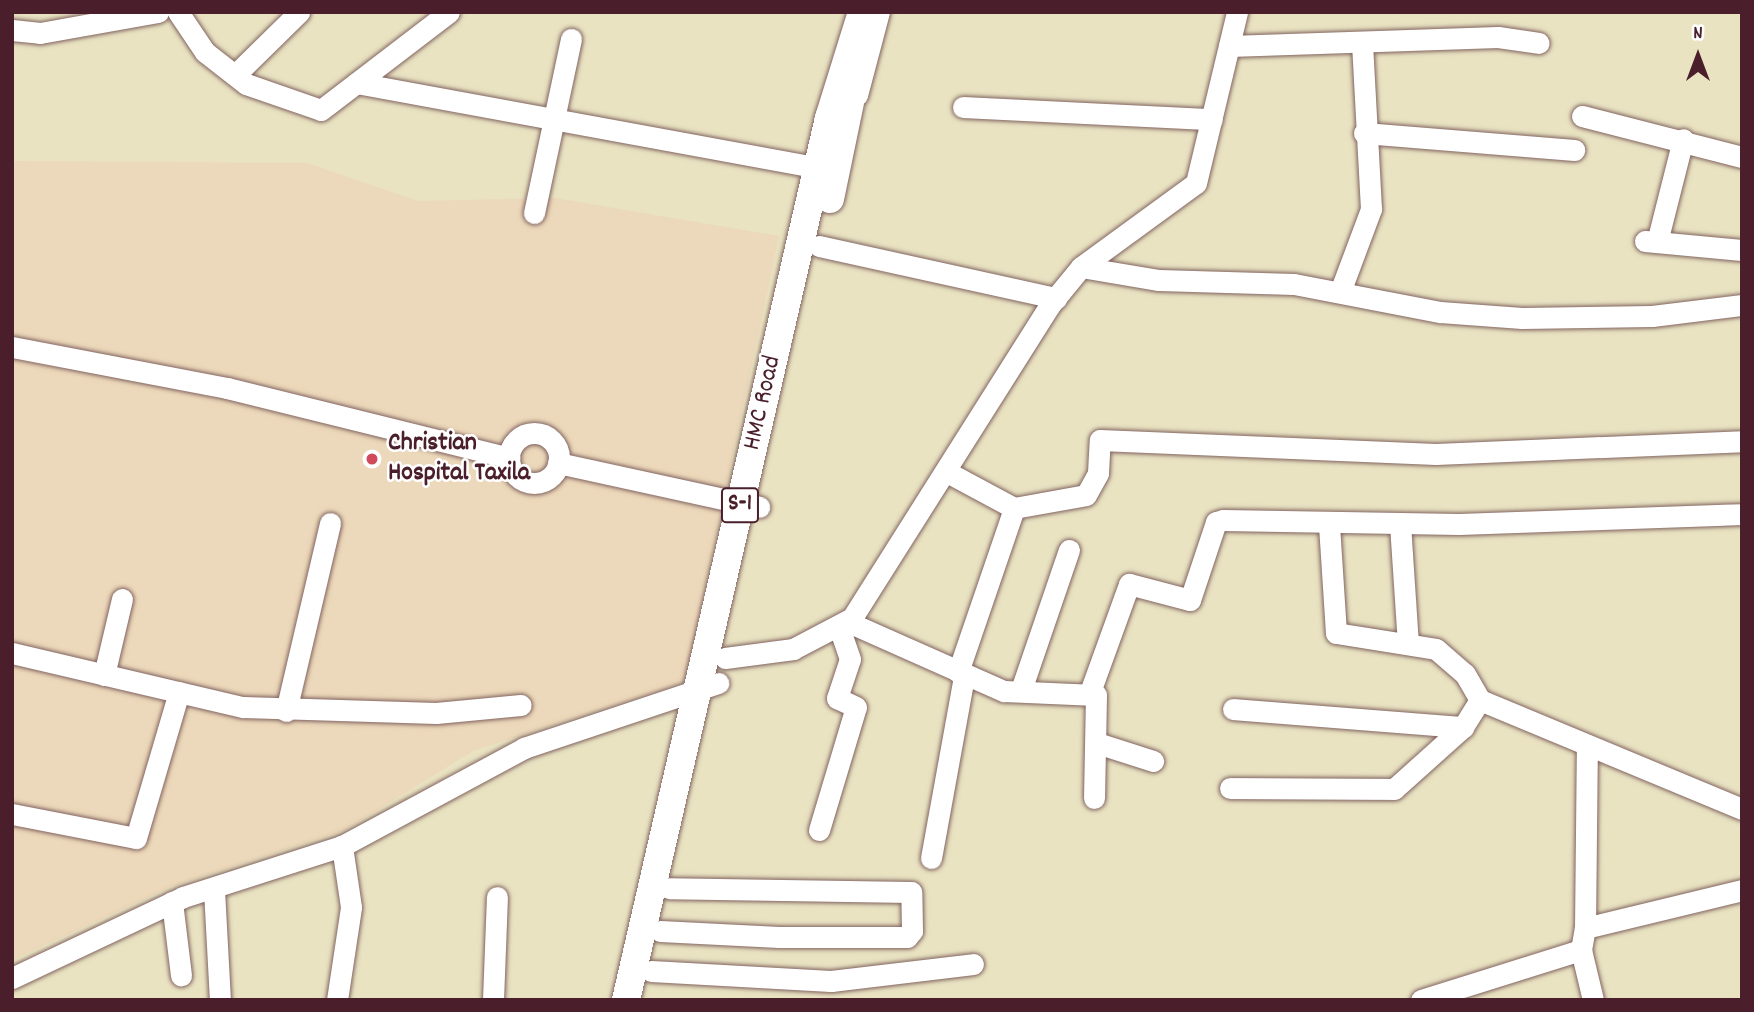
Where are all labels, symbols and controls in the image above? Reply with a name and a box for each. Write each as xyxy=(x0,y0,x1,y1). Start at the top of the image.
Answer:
north arrow xyxy=(1663,21,1733,91)
text: N xyxy=(1693,21,1703,48)
street label: HMC Road xyxy=(737,353,789,453)
place label: Christian Hospital Taxila xyxy=(388,428,530,490)
marker: Christian Hospital Taxila xyxy=(362,449,382,469)
road number: S-1 xyxy=(721,484,759,526)

